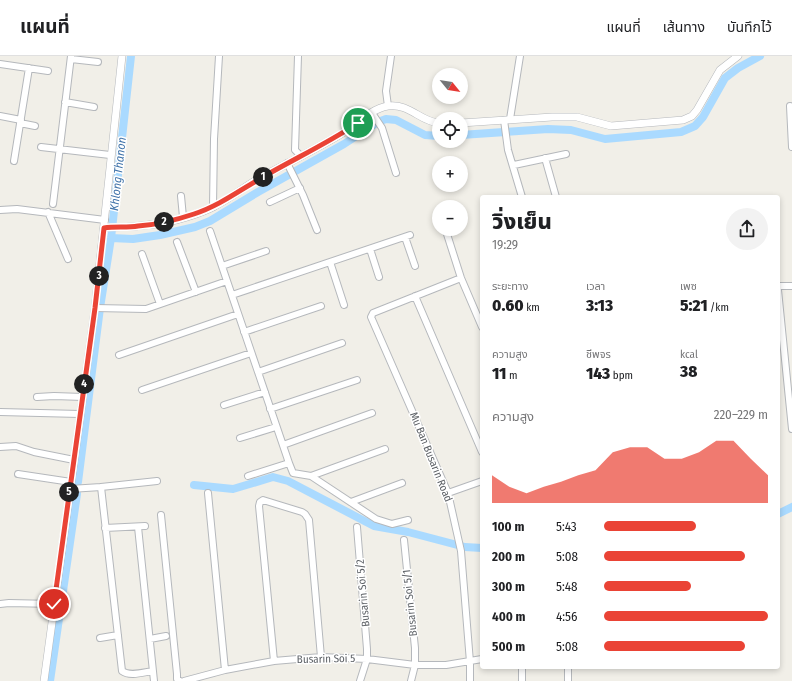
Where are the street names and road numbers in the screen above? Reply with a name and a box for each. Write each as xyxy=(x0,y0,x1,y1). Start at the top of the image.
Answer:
street label: Mu Ban Busarin Road xyxy=(407,410,455,504)
street label: Busarin Soi 5/2 xyxy=(354,559,372,627)
street label: Busarin Soi 5/1 xyxy=(400,569,420,637)
street label: Busarin Soi 5 xyxy=(297,652,355,666)

